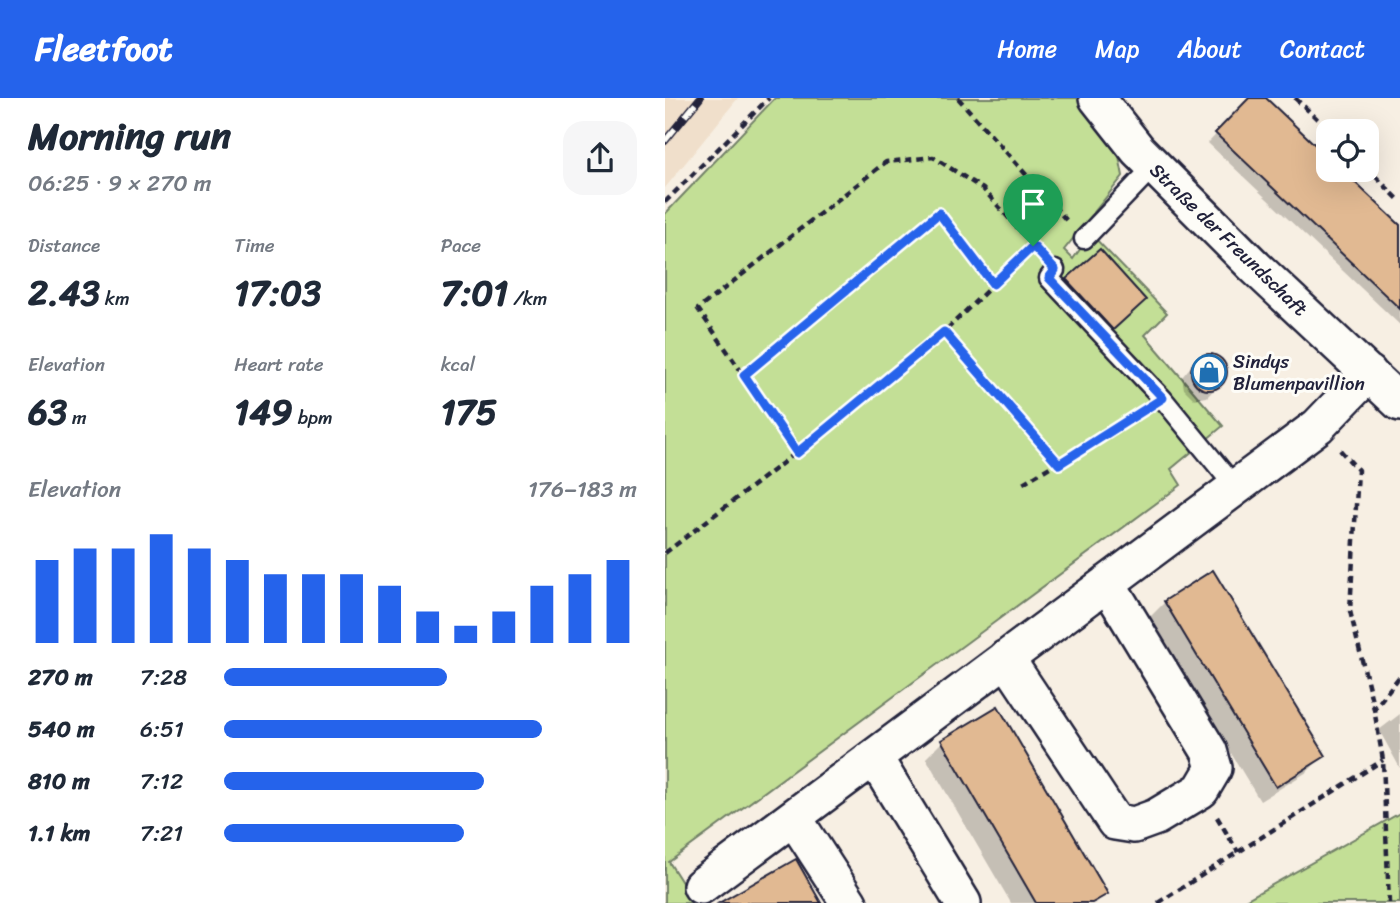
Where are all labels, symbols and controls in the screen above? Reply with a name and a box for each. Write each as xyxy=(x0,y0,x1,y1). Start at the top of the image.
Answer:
text: Fleetfoot xyxy=(35,20,173,78)
text: Home xyxy=(997,28,1057,70)
text: Map xyxy=(1095,28,1139,70)
text: About xyxy=(1177,28,1242,70)
text: Contact xyxy=(1280,28,1365,70)
text: Morning run xyxy=(28,103,231,170)
map controls xyxy=(1316,119,1379,182)
button: locate xyxy=(1316,119,1379,182)
button: share xyxy=(563,121,637,195)
street label: Straße der Freundschaft xyxy=(1142,155,1315,324)
text: 06:25 · 9 × 270 m xyxy=(28,163,211,204)
pin xyxy=(1003,174,1063,246)
icon: arrive xyxy=(1014,185,1052,223)
text: Distance xyxy=(28,229,100,262)
text: Time xyxy=(234,229,275,262)
text: Pace xyxy=(441,229,481,262)
text: 2.43 xyxy=(28,262,100,324)
text: 17:03 xyxy=(234,262,321,324)
text: 7:01 xyxy=(441,262,508,324)
text: km xyxy=(100,282,129,315)
text: /km xyxy=(508,282,547,315)
place label: Sindys Blumenpavillion xyxy=(1233,345,1365,400)
text: Elevation xyxy=(28,348,105,381)
text: Heart rate xyxy=(234,348,324,381)
text: kcal xyxy=(441,348,475,381)
shop icon: Sindys Blumenpavillion xyxy=(1190,353,1228,391)
text: 63 xyxy=(28,381,67,443)
text: 149 xyxy=(234,381,293,443)
text: 175 xyxy=(441,381,497,443)
text: m xyxy=(67,401,87,434)
text: bpm xyxy=(293,401,333,434)
text: Elevation xyxy=(28,469,121,510)
text: 176–183 m xyxy=(528,469,637,510)
text: 270 m xyxy=(28,657,93,698)
text: 7:28 xyxy=(140,657,187,698)
text: 540 m xyxy=(28,709,95,750)
text: 6:51 xyxy=(140,709,184,750)
text: 810 m xyxy=(28,761,90,802)
text: 7:12 xyxy=(140,761,183,802)
text: 1.1 km xyxy=(28,813,91,854)
text: 7:21 xyxy=(140,813,183,854)

